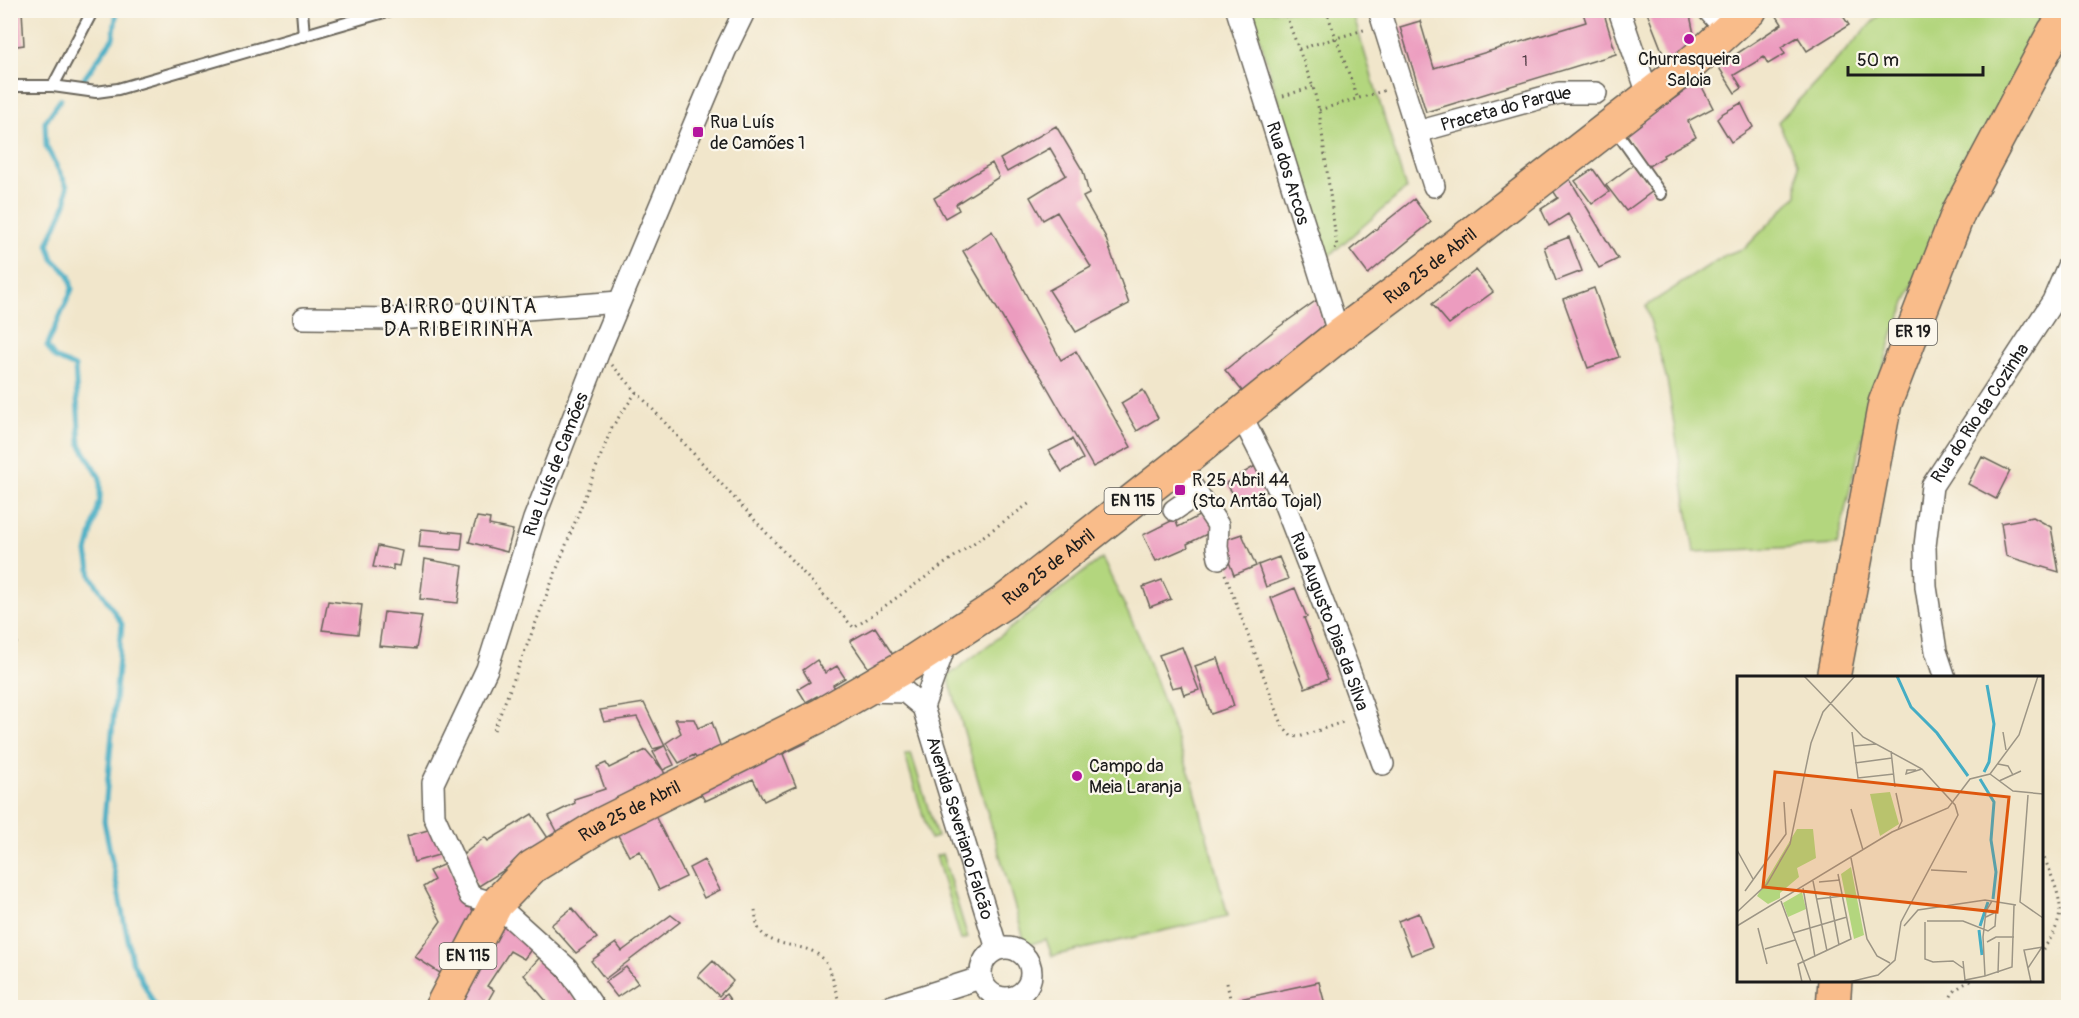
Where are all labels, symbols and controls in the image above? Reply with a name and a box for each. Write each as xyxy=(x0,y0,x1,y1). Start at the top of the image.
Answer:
marker: Churrasqueira Saloia xyxy=(1682,32,1696,46)
scale bar xyxy=(1848,39,1983,77)
place label: Churrasqueira Saloia xyxy=(1638,48,1740,92)
text: 50 m xyxy=(1857,49,1899,72)
house number: 1 xyxy=(1522,52,1528,71)
street label: Praceta do Parque xyxy=(1438,81,1571,137)
place label: Rua Luís de Camões 1 xyxy=(710,111,805,155)
street label: Rua dos Arcos xyxy=(1261,119,1315,228)
marker: Rua Luís de Camões 1 xyxy=(691,125,705,139)
street label: Rua 25 de Abril xyxy=(1379,223,1481,309)
district label: BAIRRO QUINTA DA RIBEIRINHA xyxy=(380,294,538,342)
road number: ER 19 xyxy=(1889,319,1937,345)
street label: Rua do Rio da Cozinha xyxy=(1926,339,2034,487)
street label: Rua Luís de Camões xyxy=(518,389,593,539)
place label: R 25 Abril 44 (Sto Antão Tojal) xyxy=(1192,469,1323,513)
marker: R 25 Abril 44 (Sto Antão Tojal) xyxy=(1173,483,1187,497)
road number: EN 115 xyxy=(1104,488,1162,514)
street label: Rua 25 de Abril xyxy=(998,523,1100,610)
street label: Rua Augusto Dias da Silva xyxy=(1285,529,1374,714)
inset map xyxy=(1737,676,2043,982)
street label: Avenida Severiano Falcão xyxy=(921,734,999,923)
place label: Campo da Meia Laranja xyxy=(1089,755,1182,799)
marker: Campo da Meia Laranja xyxy=(1070,769,1084,783)
street label: Rua 25 de Abril xyxy=(574,775,685,847)
road number: EN 115 xyxy=(440,943,496,969)

